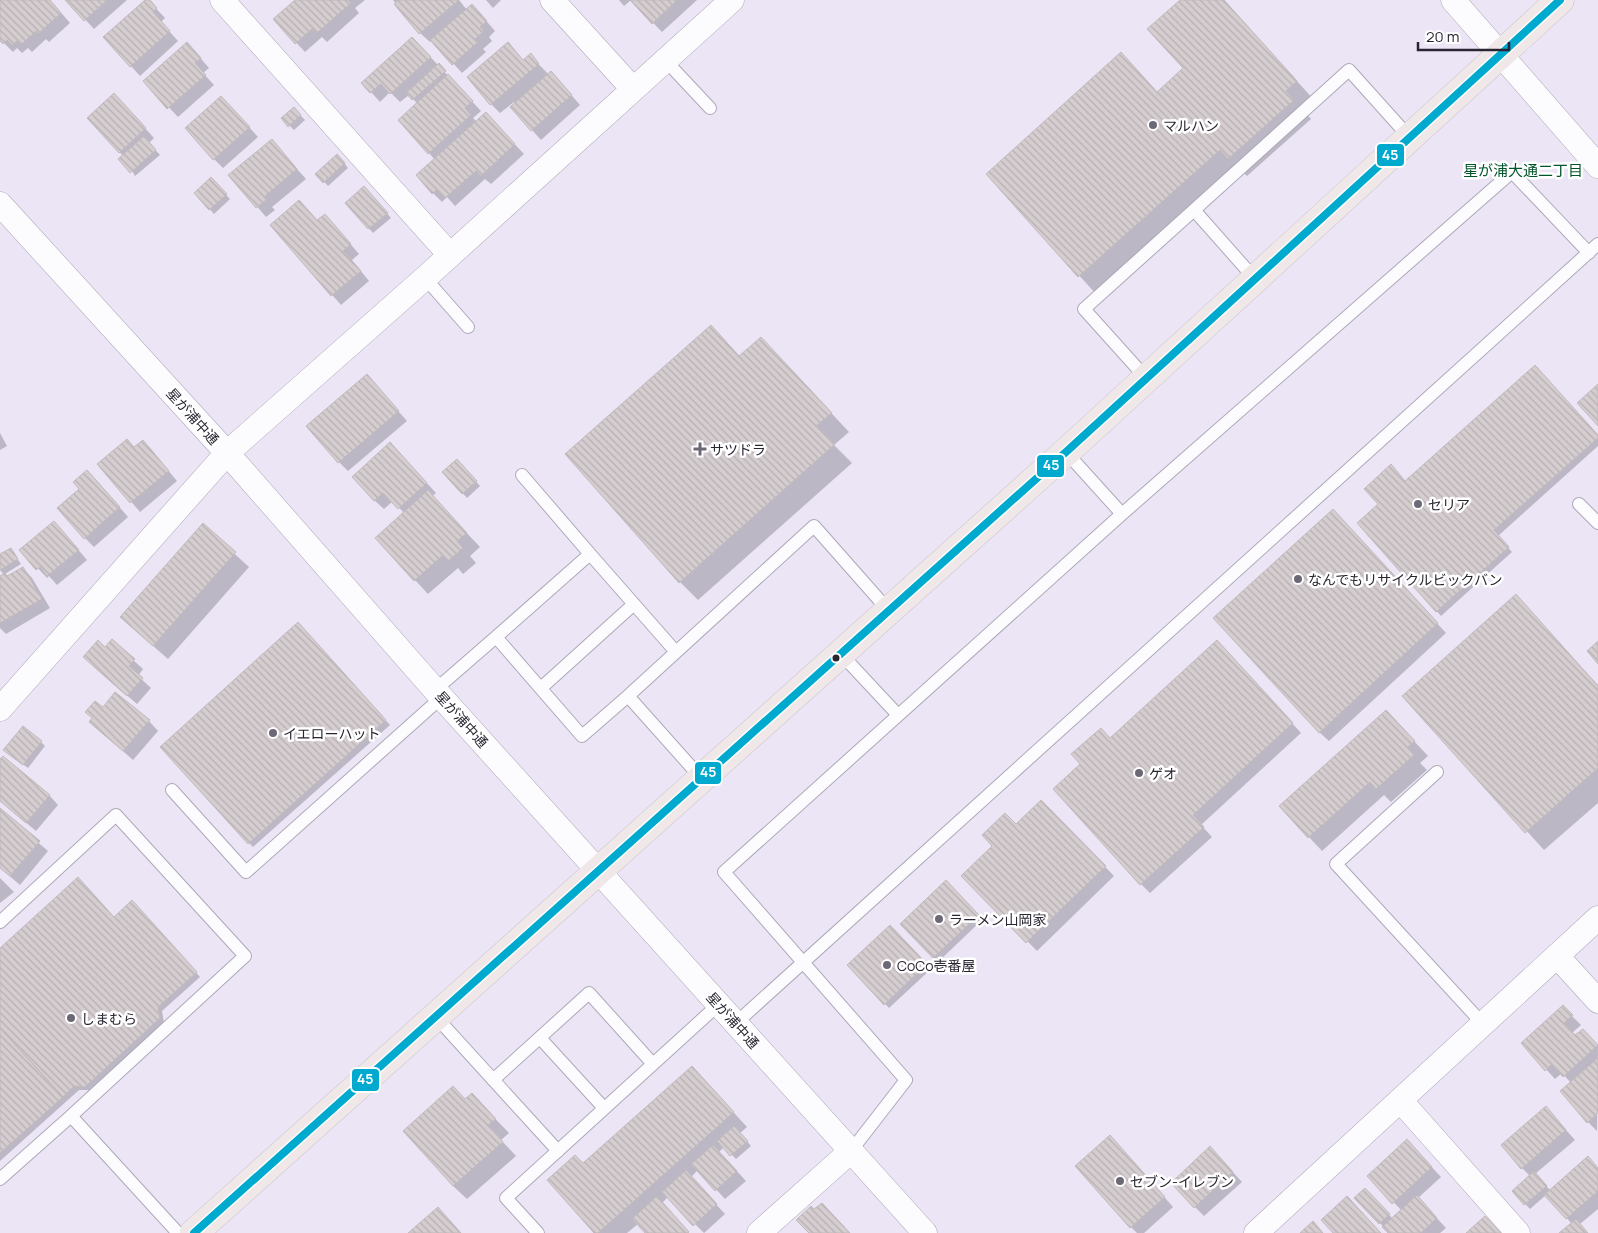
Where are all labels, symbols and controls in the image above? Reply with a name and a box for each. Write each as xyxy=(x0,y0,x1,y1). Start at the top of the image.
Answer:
scale bar xyxy=(1418,20,1509,52)
text: 20 m xyxy=(1426,26,1459,47)
place label: マルハン xyxy=(1163,116,1219,135)
marker: マルハン xyxy=(1147,119,1159,131)
line badge: 45 xyxy=(1376,143,1405,167)
text: 45 xyxy=(1382,145,1398,164)
district label: 星が浦大通二丁目 xyxy=(1463,160,1583,181)
street label: 星が浦中通 xyxy=(163,384,223,448)
place label: サツドラ xyxy=(710,440,766,459)
marker: サツドラ xyxy=(694,443,706,455)
line badge: 45 xyxy=(1036,454,1065,478)
text: 45 xyxy=(1043,455,1059,474)
place label: セリア xyxy=(1428,495,1470,514)
marker: セリア xyxy=(1412,498,1424,510)
place label: なんでもリサイクルビックバン xyxy=(1308,570,1503,589)
marker: なんでもリサイクルビックバン xyxy=(1292,573,1304,585)
unlabelled marker xyxy=(831,653,841,663)
street label: 星が浦中通 xyxy=(432,687,492,751)
place label: イエローハット xyxy=(283,724,381,743)
marker: イエローハット xyxy=(267,727,279,739)
line badge: 45 xyxy=(694,761,722,785)
text: 45 xyxy=(700,762,716,781)
place label: ゲオ xyxy=(1149,764,1177,783)
marker: ゲオ xyxy=(1133,767,1145,779)
place label: ラーメン山岡家 xyxy=(949,910,1046,929)
marker: ラーメン山岡家 xyxy=(933,913,945,925)
place label: CoCo壱番屋 xyxy=(897,956,976,975)
marker: CoCo壱番屋 xyxy=(881,959,893,971)
street label: 星が浦中通 xyxy=(703,988,763,1052)
place label: しまむら xyxy=(81,1009,137,1028)
marker: しまむら xyxy=(65,1012,77,1024)
line badge: 45 xyxy=(351,1068,380,1092)
text: 45 xyxy=(357,1069,373,1088)
place label: セブン-イレブン xyxy=(1130,1172,1234,1191)
marker: セブン-イレブン xyxy=(1114,1175,1126,1187)

